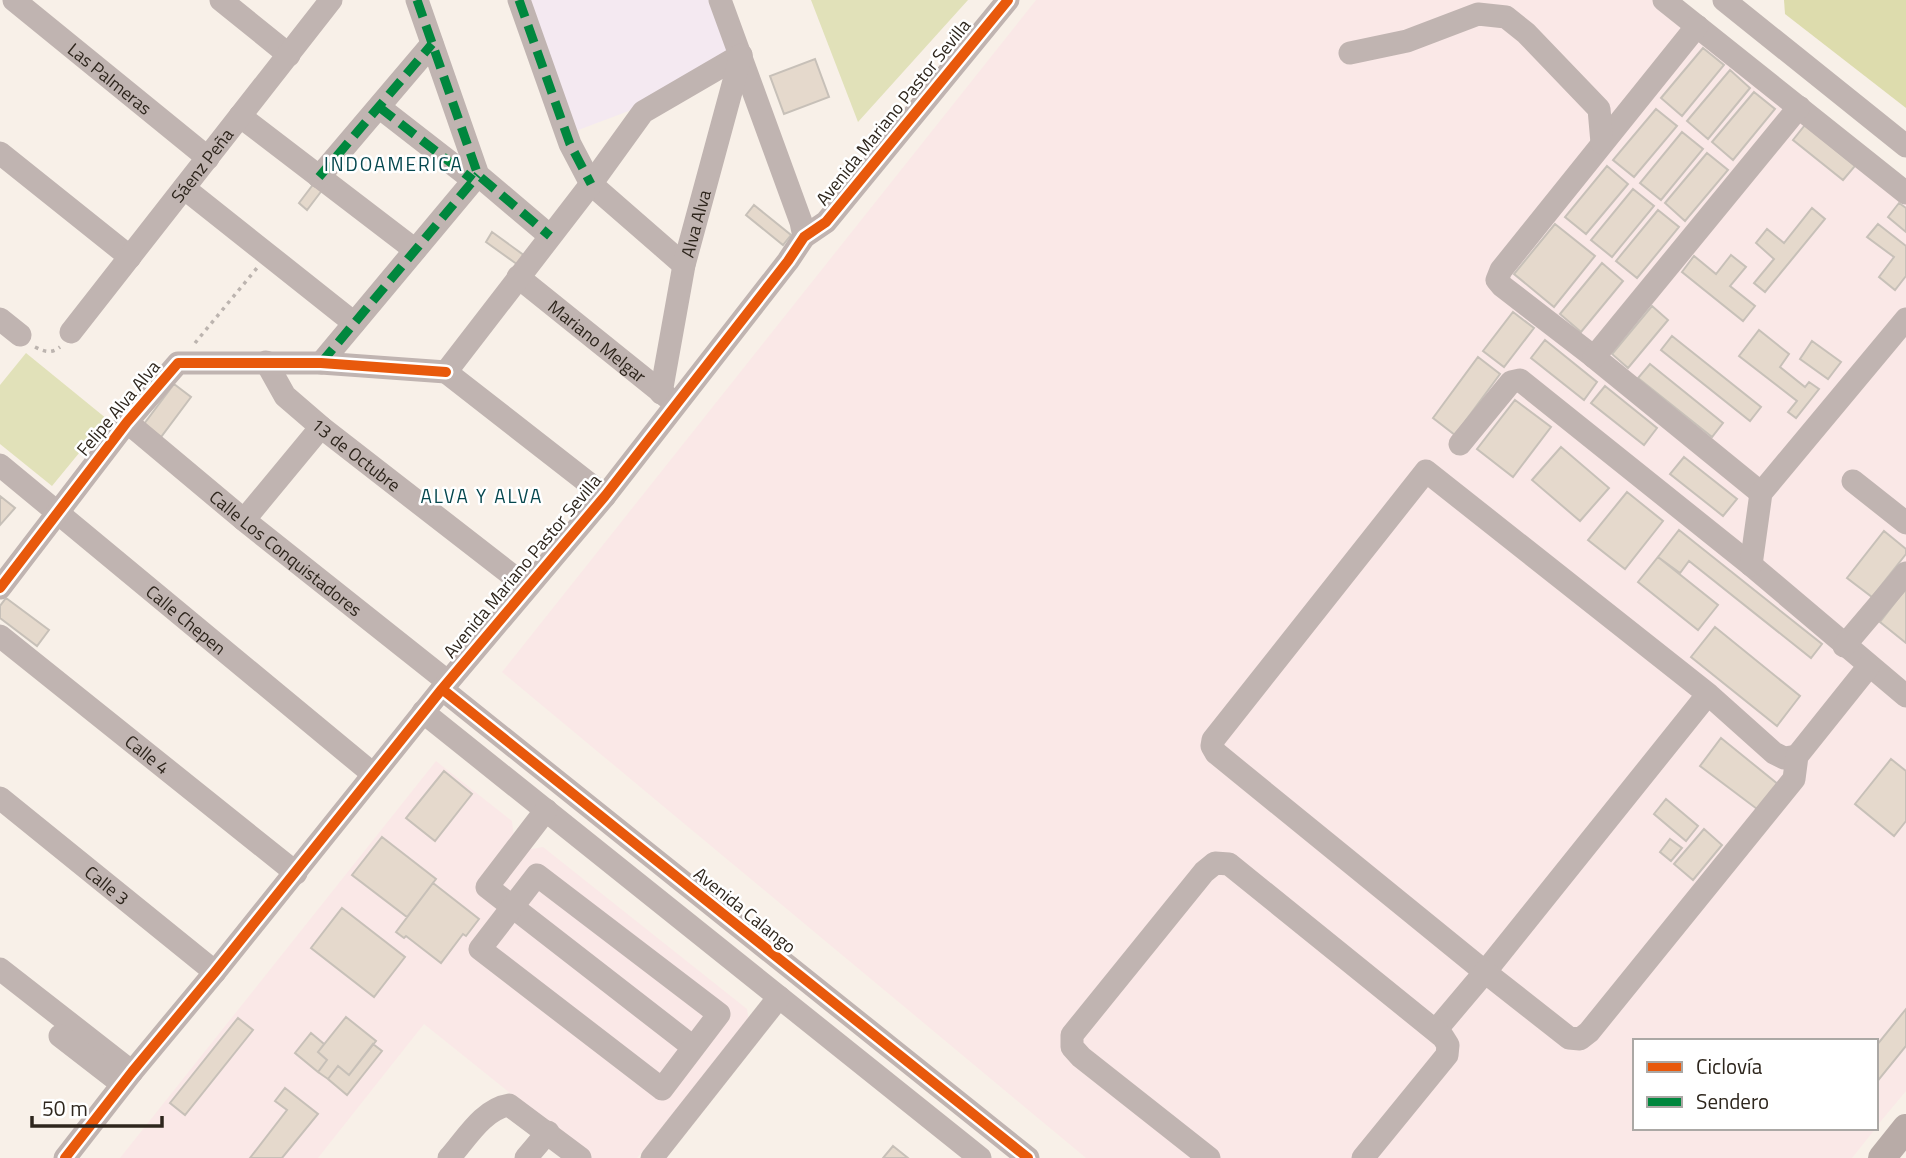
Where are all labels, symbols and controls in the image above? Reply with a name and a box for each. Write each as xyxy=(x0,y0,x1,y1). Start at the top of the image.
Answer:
street label: Avenida Mariano Pastor Sevilla xyxy=(809,13,977,211)
street label: Las Palmeras xyxy=(62,36,158,121)
street label: Sáenz Peña xyxy=(164,122,240,208)
district label: INDOAMERICA xyxy=(324,149,464,178)
street label: Alva Alva xyxy=(673,187,717,260)
street label: Mariano Melgar xyxy=(543,293,652,389)
street label: Felipe Alva Alva xyxy=(70,354,166,462)
street label: 13 de Octubre xyxy=(305,411,407,498)
street label: Avenida Mariano Pastor Sevilla xyxy=(437,468,607,664)
district label: ALVA Y ALVA xyxy=(421,481,543,510)
street label: Calle Los Conquistadores xyxy=(204,483,368,622)
street label: Calle Chepen xyxy=(140,578,232,661)
street label: Calle 4 xyxy=(119,728,176,780)
street label: Calle 3 xyxy=(79,858,135,911)
street label: Avenida Calango xyxy=(688,860,802,960)
legend xyxy=(1633,1039,1878,1130)
text: Ciclovía xyxy=(1696,1050,1763,1082)
scale bar xyxy=(32,1084,161,1128)
text: Sendero xyxy=(1696,1085,1769,1117)
text: 50 m xyxy=(42,1092,88,1124)

